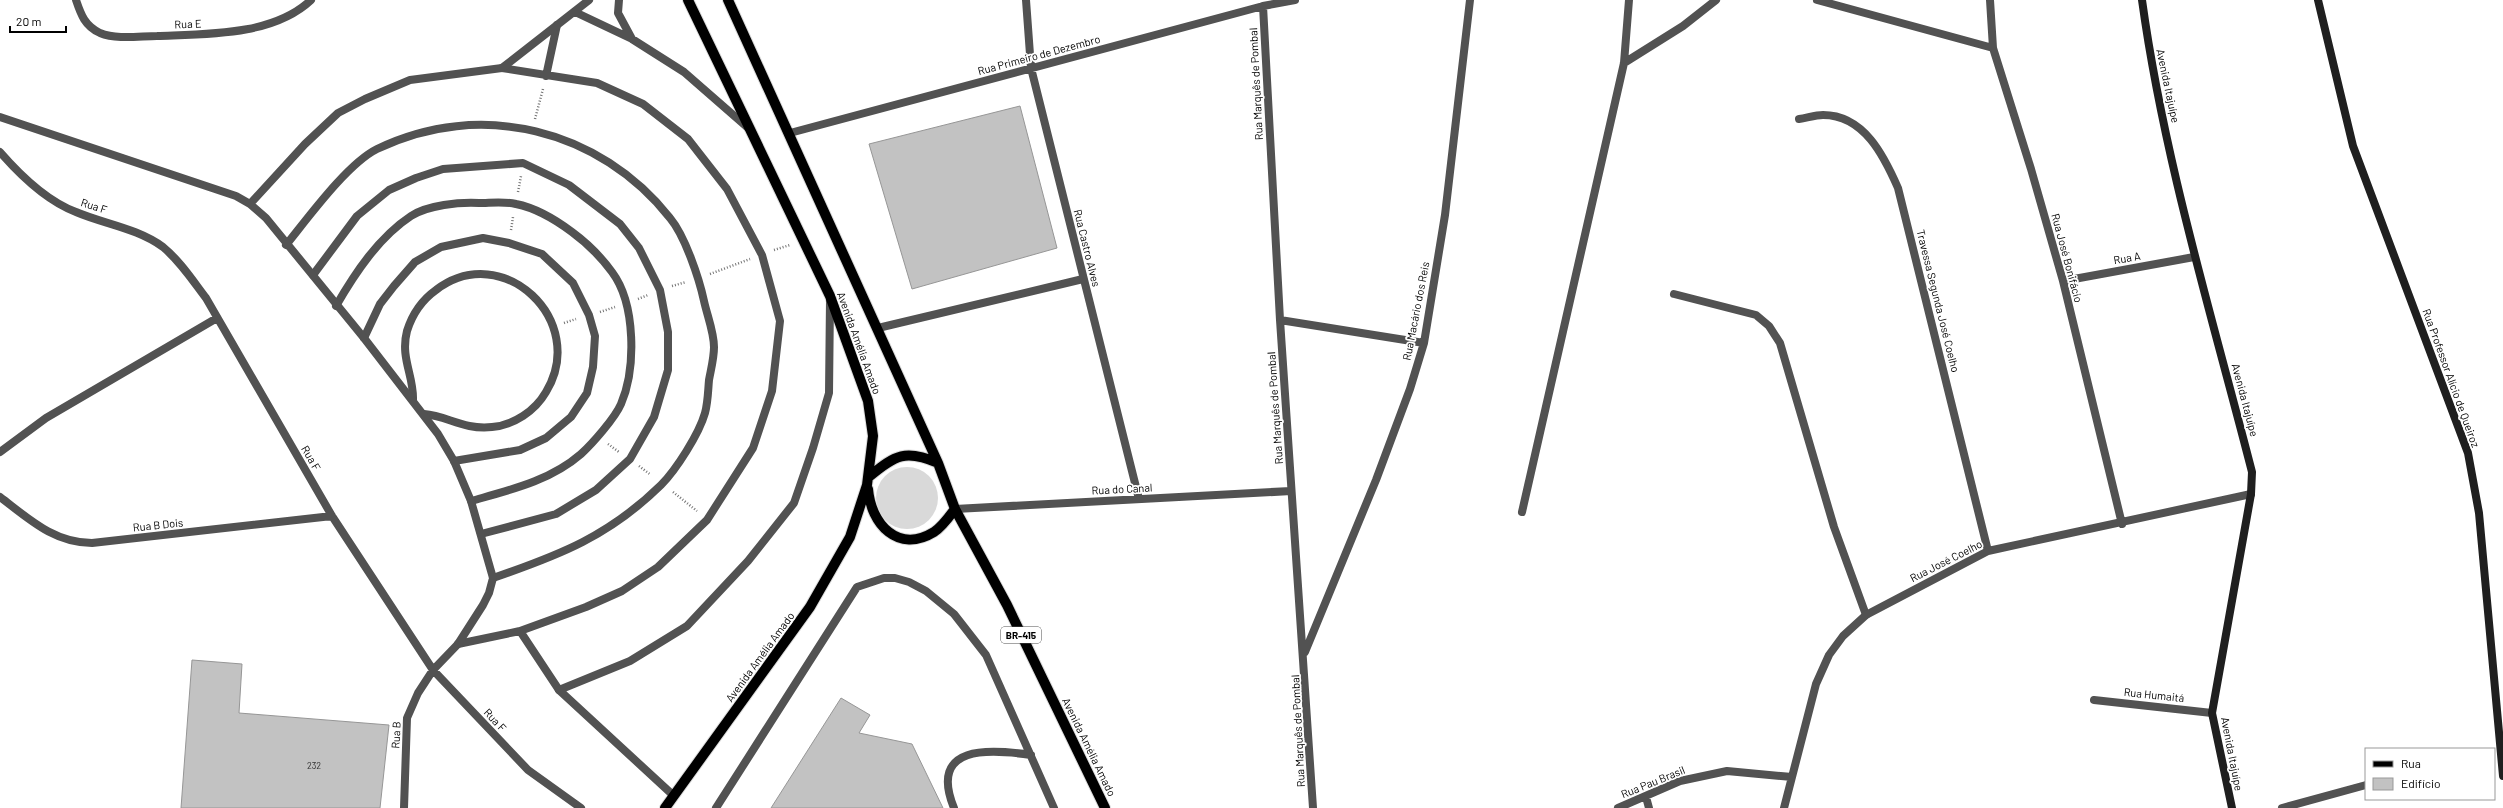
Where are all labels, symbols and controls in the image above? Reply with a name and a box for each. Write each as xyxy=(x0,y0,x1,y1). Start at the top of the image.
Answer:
scale bar xyxy=(10,8,66,34)
text: 20 m xyxy=(16,14,42,28)
street label: Rua E xyxy=(174,17,202,30)
street label: Rua Marquês de Pombal xyxy=(1246,27,1265,141)
street label: Rua Primeiro de Dezembro xyxy=(976,32,1101,77)
street label: Avenida Itajuípe xyxy=(2154,48,2183,124)
street label: Rua F xyxy=(79,195,109,216)
street label: Rua Castro Alves xyxy=(1072,208,1103,288)
street label: Rua José Bonifácio xyxy=(2049,212,2086,304)
street label: Travessa Segunda José Coelho xyxy=(1914,228,1963,374)
street label: Rua A xyxy=(2112,249,2142,266)
street label: Rua Macário dos Reis xyxy=(1400,260,1431,361)
street label: Avenida Amélia Amado xyxy=(835,290,884,396)
street label: Rua Professor Alício de Queiroz xyxy=(2420,307,2483,449)
street label: Rua Marquês de Pombal xyxy=(1264,351,1285,465)
street label: Avenida Itajuípe xyxy=(2229,362,2262,438)
street label: Rua F xyxy=(299,443,324,473)
street label: Rua do Canal xyxy=(1091,480,1153,497)
street label: Rua B Dois xyxy=(132,515,184,534)
street label: Rua José Coelho xyxy=(1908,537,1984,584)
street label: Avenida Amélia Amado xyxy=(723,609,797,704)
road number: BR-415 xyxy=(1001,627,1041,643)
street label: Rua Marquês de Pombal xyxy=(1288,674,1307,788)
street label: Rua Humaitá xyxy=(2123,685,2185,704)
street label: Avenida Amélia Amado xyxy=(1060,695,1119,798)
street label: Rua F xyxy=(482,705,509,734)
street label: Avenida Itajuípe xyxy=(2219,716,2246,792)
street label: Rua B xyxy=(388,721,403,749)
legend xyxy=(2365,748,2495,800)
text: Rua xyxy=(2401,756,2421,770)
house number: 232 xyxy=(307,760,321,771)
street label: Rua Pau Brasil xyxy=(1619,763,1687,800)
text: Edifício xyxy=(2401,776,2441,790)

